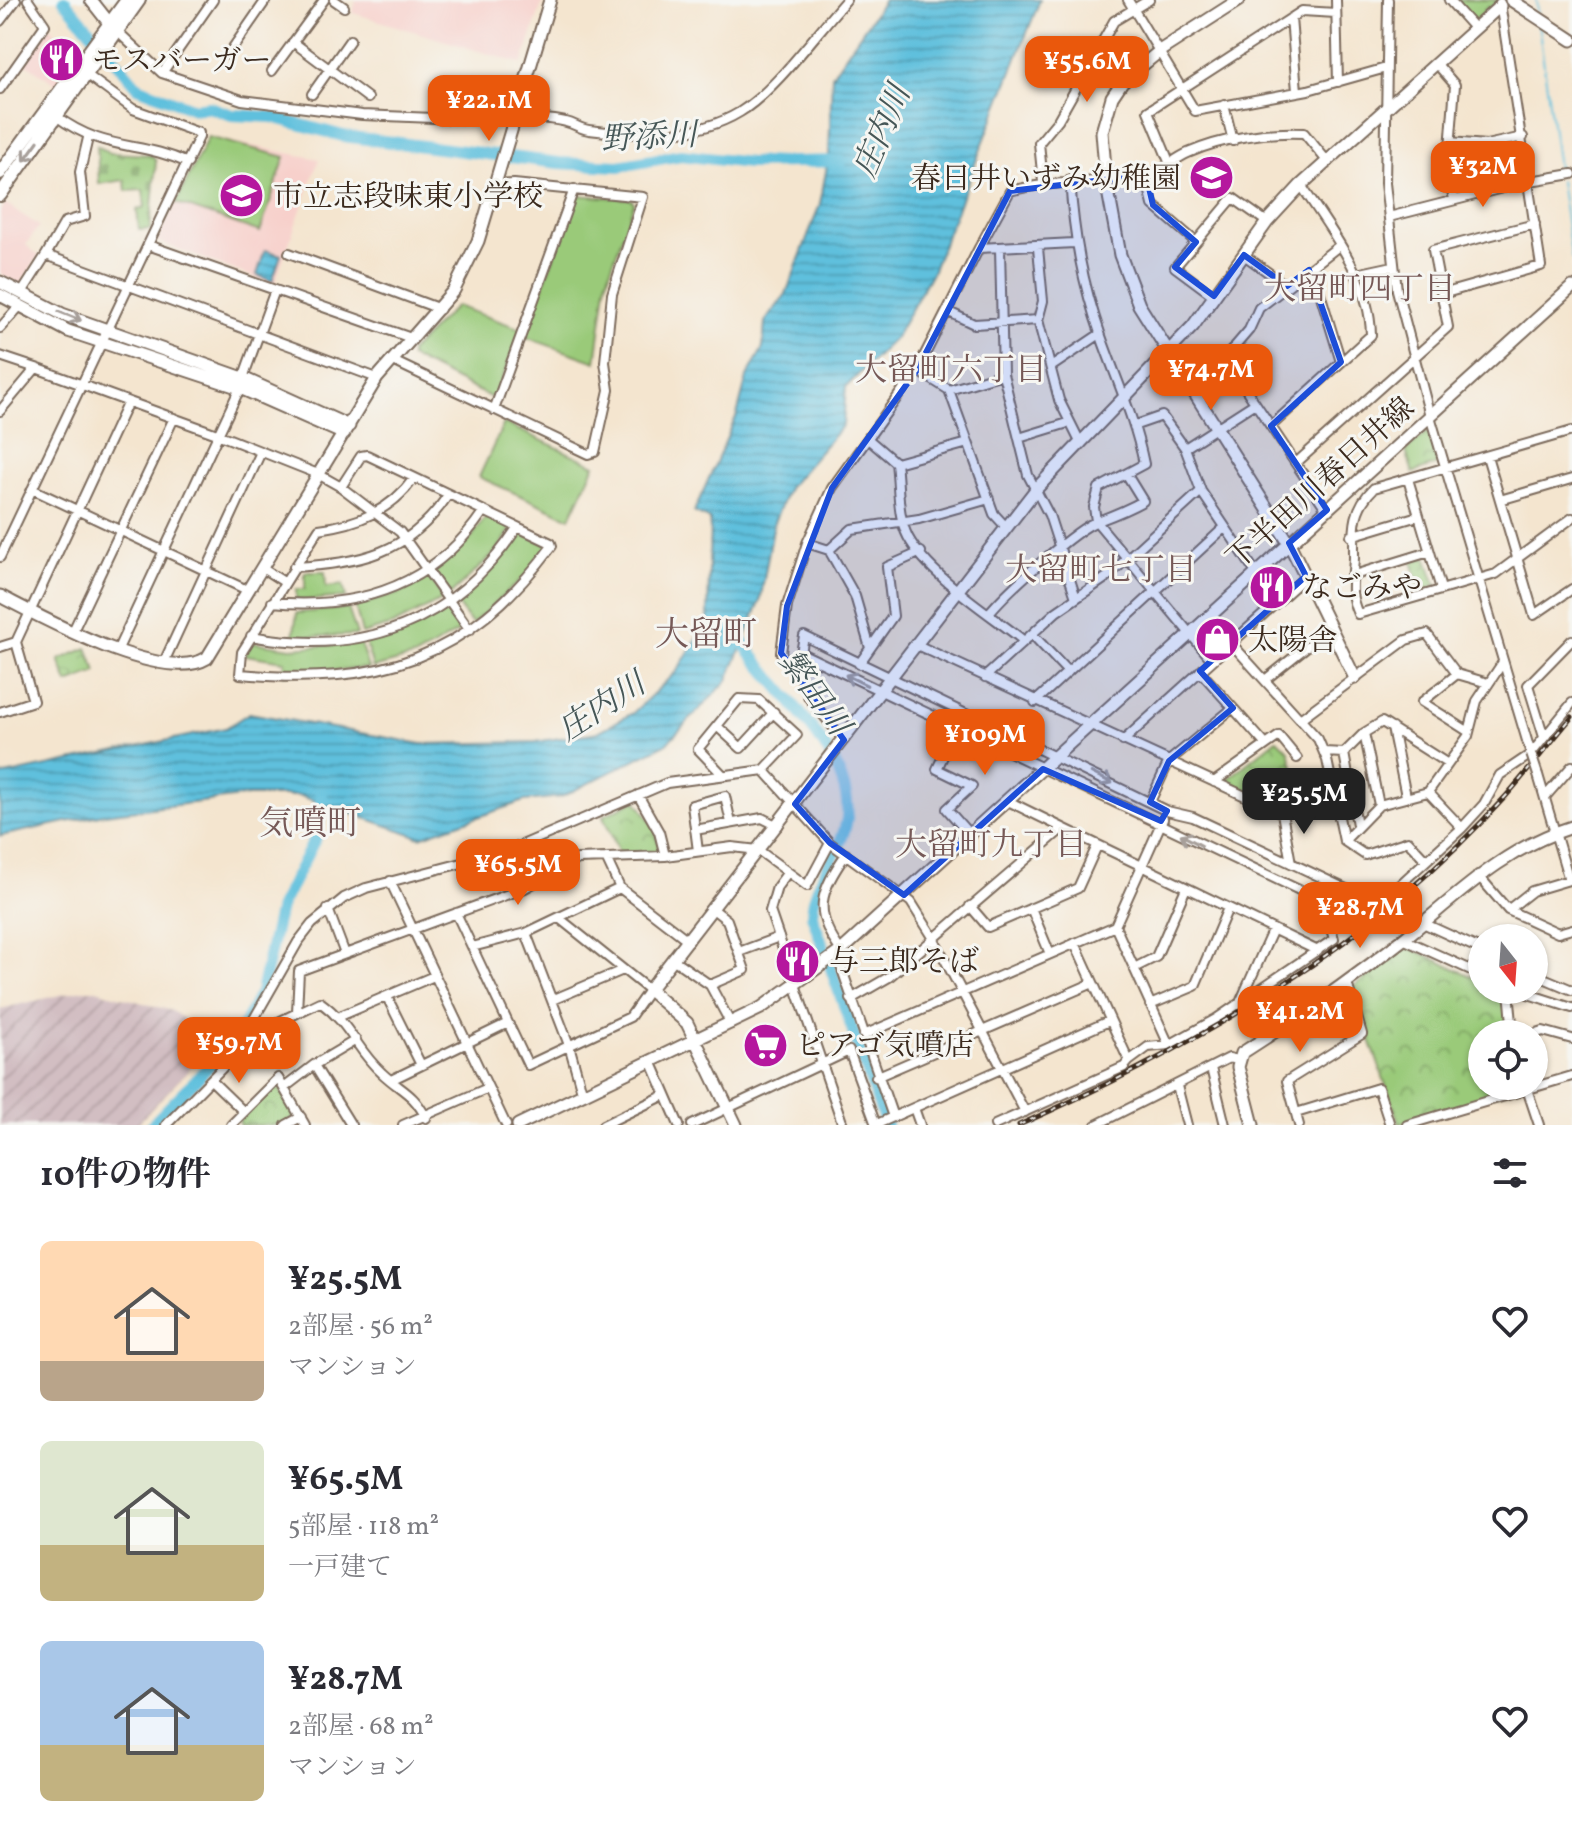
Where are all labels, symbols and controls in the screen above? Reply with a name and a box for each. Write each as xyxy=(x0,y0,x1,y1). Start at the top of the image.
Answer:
restaurant icon: モスバーガー xyxy=(37,36,85,84)
pin: ¥55.6M xyxy=(1022,36,1152,104)
place label: モスバーガー xyxy=(92,41,271,83)
text: ¥55.6M xyxy=(1043,44,1131,80)
pin: ¥22.1M xyxy=(424,75,554,143)
water label: 庄内川 xyxy=(845,77,924,185)
text: ¥22.1M xyxy=(446,83,532,119)
water label: 野添川 xyxy=(600,114,701,163)
one-way arrow xyxy=(23,140,39,162)
pin: ¥32M xyxy=(1436,141,1530,209)
text: ¥32M xyxy=(1449,149,1517,185)
school or university icon: 春日井いずみ幼稚園 xyxy=(1188,154,1236,202)
place label: 春日井いずみ幼稚園 xyxy=(911,159,1181,201)
school or university icon: 市立志段味東小学校 xyxy=(218,172,266,220)
place label: 市立志段味東小学校 xyxy=(273,177,543,219)
district label: 大留町四丁目 xyxy=(1264,269,1456,313)
one-way arrow xyxy=(57,310,82,325)
pin: ¥74.7M xyxy=(1146,344,1276,412)
district label: 大留町六丁目 xyxy=(855,350,1047,394)
text: ¥74.7M xyxy=(1168,352,1254,388)
street label: 下半田川春日井線 xyxy=(1218,389,1425,580)
district label: 大留町七丁目 xyxy=(1005,550,1197,594)
restaurant icon: なごみや xyxy=(1247,563,1295,611)
place label: なごみや xyxy=(1302,568,1422,610)
district label: 大留町 xyxy=(655,613,757,660)
shop icon: 太陽舎 xyxy=(1193,616,1241,664)
place label: 太陽舎 xyxy=(1248,621,1338,663)
water label: 繁田川 xyxy=(767,642,860,748)
water label: 庄内川 xyxy=(550,662,657,753)
one-way arrow xyxy=(845,671,868,686)
pin: ¥109M xyxy=(929,709,1041,777)
text: ¥109M xyxy=(944,717,1026,753)
pin: ¥25.5M xyxy=(1239,768,1369,836)
one-way arrow xyxy=(1090,771,1114,787)
text: ¥25.5M xyxy=(1260,776,1348,812)
district label: 気噴町 xyxy=(259,802,361,849)
district label: 大留町九丁目 xyxy=(895,825,1087,869)
one-way arrow xyxy=(1180,832,1203,848)
pin: ¥65.5M xyxy=(453,839,583,907)
text: ¥65.5M xyxy=(474,847,562,883)
pin: ¥28.7M xyxy=(1295,882,1425,950)
text: ¥28.7M xyxy=(1316,890,1404,926)
north arrow xyxy=(1468,924,1548,1004)
map controls xyxy=(1468,924,1548,1100)
restaurant icon: 与三郎そば xyxy=(774,937,822,985)
place label: 与三郎そば xyxy=(829,942,979,984)
pin: ¥41.2M xyxy=(1235,986,1365,1054)
text: ¥41.2M xyxy=(1256,994,1344,1030)
pin: ¥59.7M xyxy=(174,1017,304,1085)
button: locate xyxy=(1468,1020,1548,1100)
supermarket icon: ピアゴ気噴店 xyxy=(741,1021,789,1069)
text: ¥59.7M xyxy=(195,1025,283,1061)
place label: ピアゴ気噴店 xyxy=(796,1026,975,1068)
icon: filters xyxy=(1488,1151,1532,1195)
text: 10件の物件 xyxy=(40,1153,211,1200)
text: ¥25.5M xyxy=(288,1257,402,1304)
icon: home xyxy=(104,1273,200,1369)
icon: heart xyxy=(1488,1299,1532,1343)
text: 2部屋 · 56 m² xyxy=(288,1309,433,1345)
text: マンション xyxy=(288,1350,417,1386)
text: ¥65.5M xyxy=(288,1457,403,1504)
icon: home xyxy=(104,1473,200,1569)
icon: heart xyxy=(1488,1499,1532,1543)
text: 5部屋 · 118 m² xyxy=(288,1509,439,1545)
text: 一戸建て xyxy=(288,1550,392,1586)
text: ¥28.7M xyxy=(288,1657,403,1704)
icon: home xyxy=(104,1673,200,1769)
icon: heart xyxy=(1488,1699,1532,1743)
text: 2部屋 · 68 m² xyxy=(288,1709,434,1745)
text: マンション xyxy=(288,1750,417,1786)

